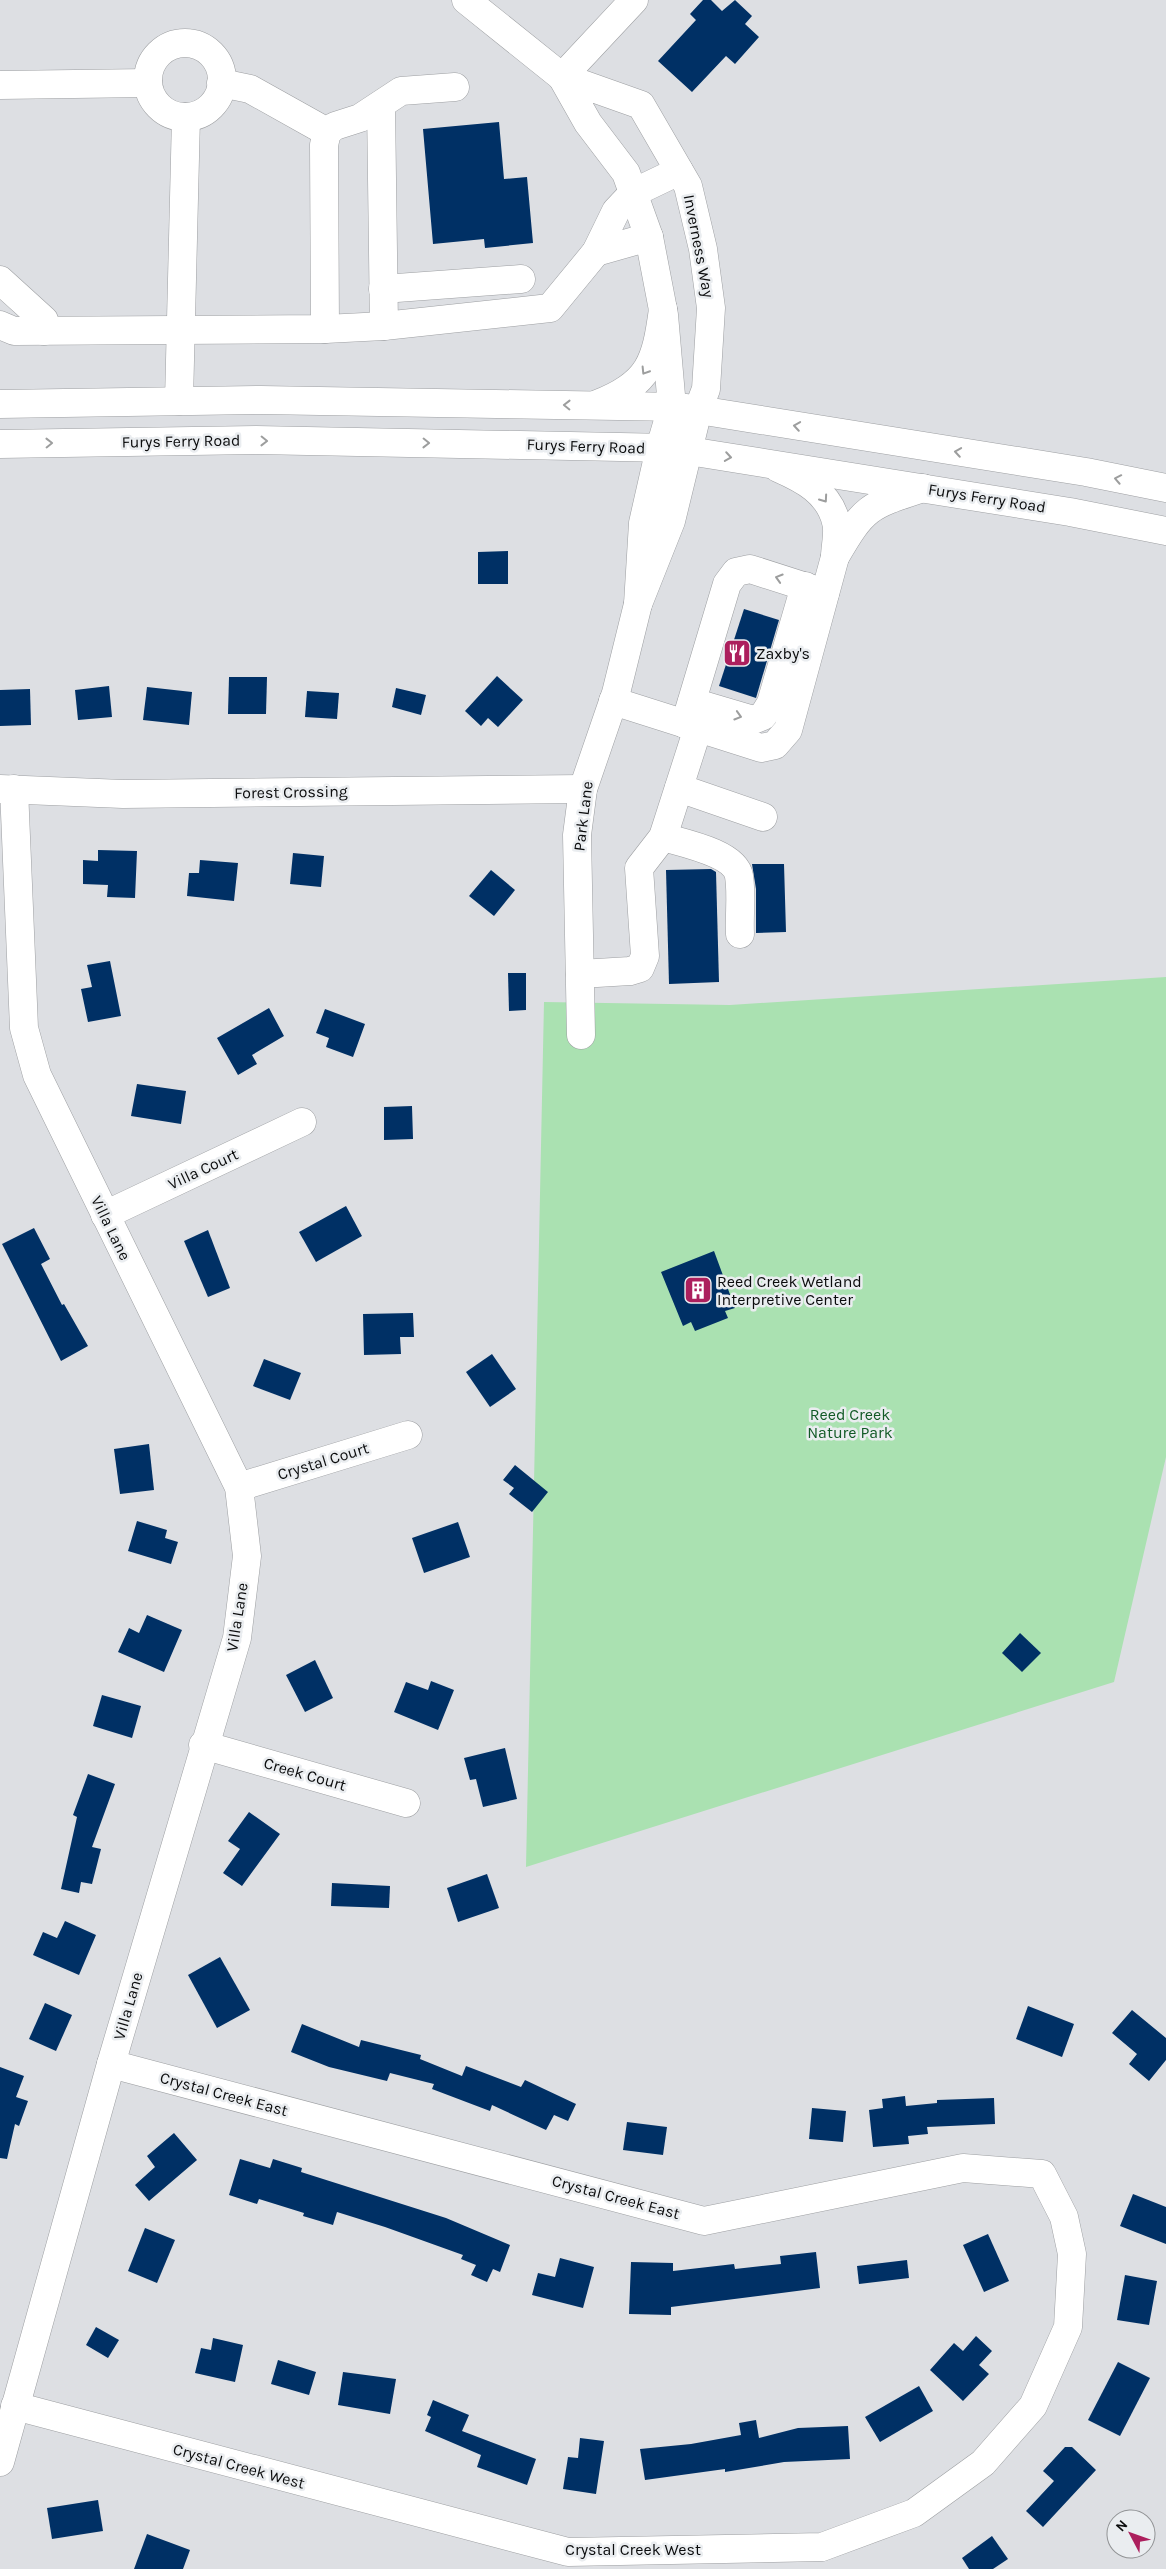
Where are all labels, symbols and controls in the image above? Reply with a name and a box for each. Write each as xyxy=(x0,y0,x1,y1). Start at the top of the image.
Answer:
street label: Inverness Way xyxy=(680,193,718,300)
one-way arrow xyxy=(642,366,652,375)
one-way arrow xyxy=(562,400,570,410)
one-way arrow xyxy=(793,421,801,432)
street label: Furys Ferry Road xyxy=(121,430,241,452)
street label: Furys Ferry Road xyxy=(526,434,646,458)
one-way arrow xyxy=(260,435,268,446)
one-way arrow xyxy=(422,437,430,448)
one-way arrow xyxy=(45,438,53,448)
one-way arrow xyxy=(954,447,962,457)
one-way arrow xyxy=(724,452,732,462)
one-way arrow xyxy=(1114,474,1123,484)
street label: Furys Ferry Road xyxy=(927,479,1047,517)
one-way arrow xyxy=(818,494,827,503)
one-way arrow xyxy=(775,574,783,584)
restaurant icon: Zaxby's xyxy=(722,638,752,668)
place label: Zaxby's xyxy=(756,644,810,663)
one-way arrow xyxy=(734,711,742,721)
street label: Park Lane xyxy=(569,780,597,852)
street label: Forest Crossing xyxy=(234,782,348,802)
street label: Villa Court xyxy=(165,1144,241,1194)
street label: Villa Lane xyxy=(87,1193,135,1263)
place label: Reed Creek Wetland Interpretive Center xyxy=(717,1272,862,1309)
building icon: Reed Creek Wetland Interpretive Center xyxy=(683,1275,713,1305)
park label: Reed Creek Nature Park xyxy=(807,1405,893,1442)
street label: Crystal Court xyxy=(275,1438,371,1484)
street label: Villa Lane xyxy=(222,1581,252,1653)
street label: Creek Court xyxy=(262,1753,348,1795)
street label: Villa Lane xyxy=(109,1970,147,2042)
street label: Crystal Creek East xyxy=(158,2068,290,2120)
street label: Crystal Creek East xyxy=(550,2171,682,2223)
street label: Crystal Creek West xyxy=(171,2439,307,2493)
north arrow xyxy=(1106,2509,1156,2559)
text: N xyxy=(1112,2516,1131,2535)
street label: Crystal Creek West xyxy=(565,2540,701,2559)

